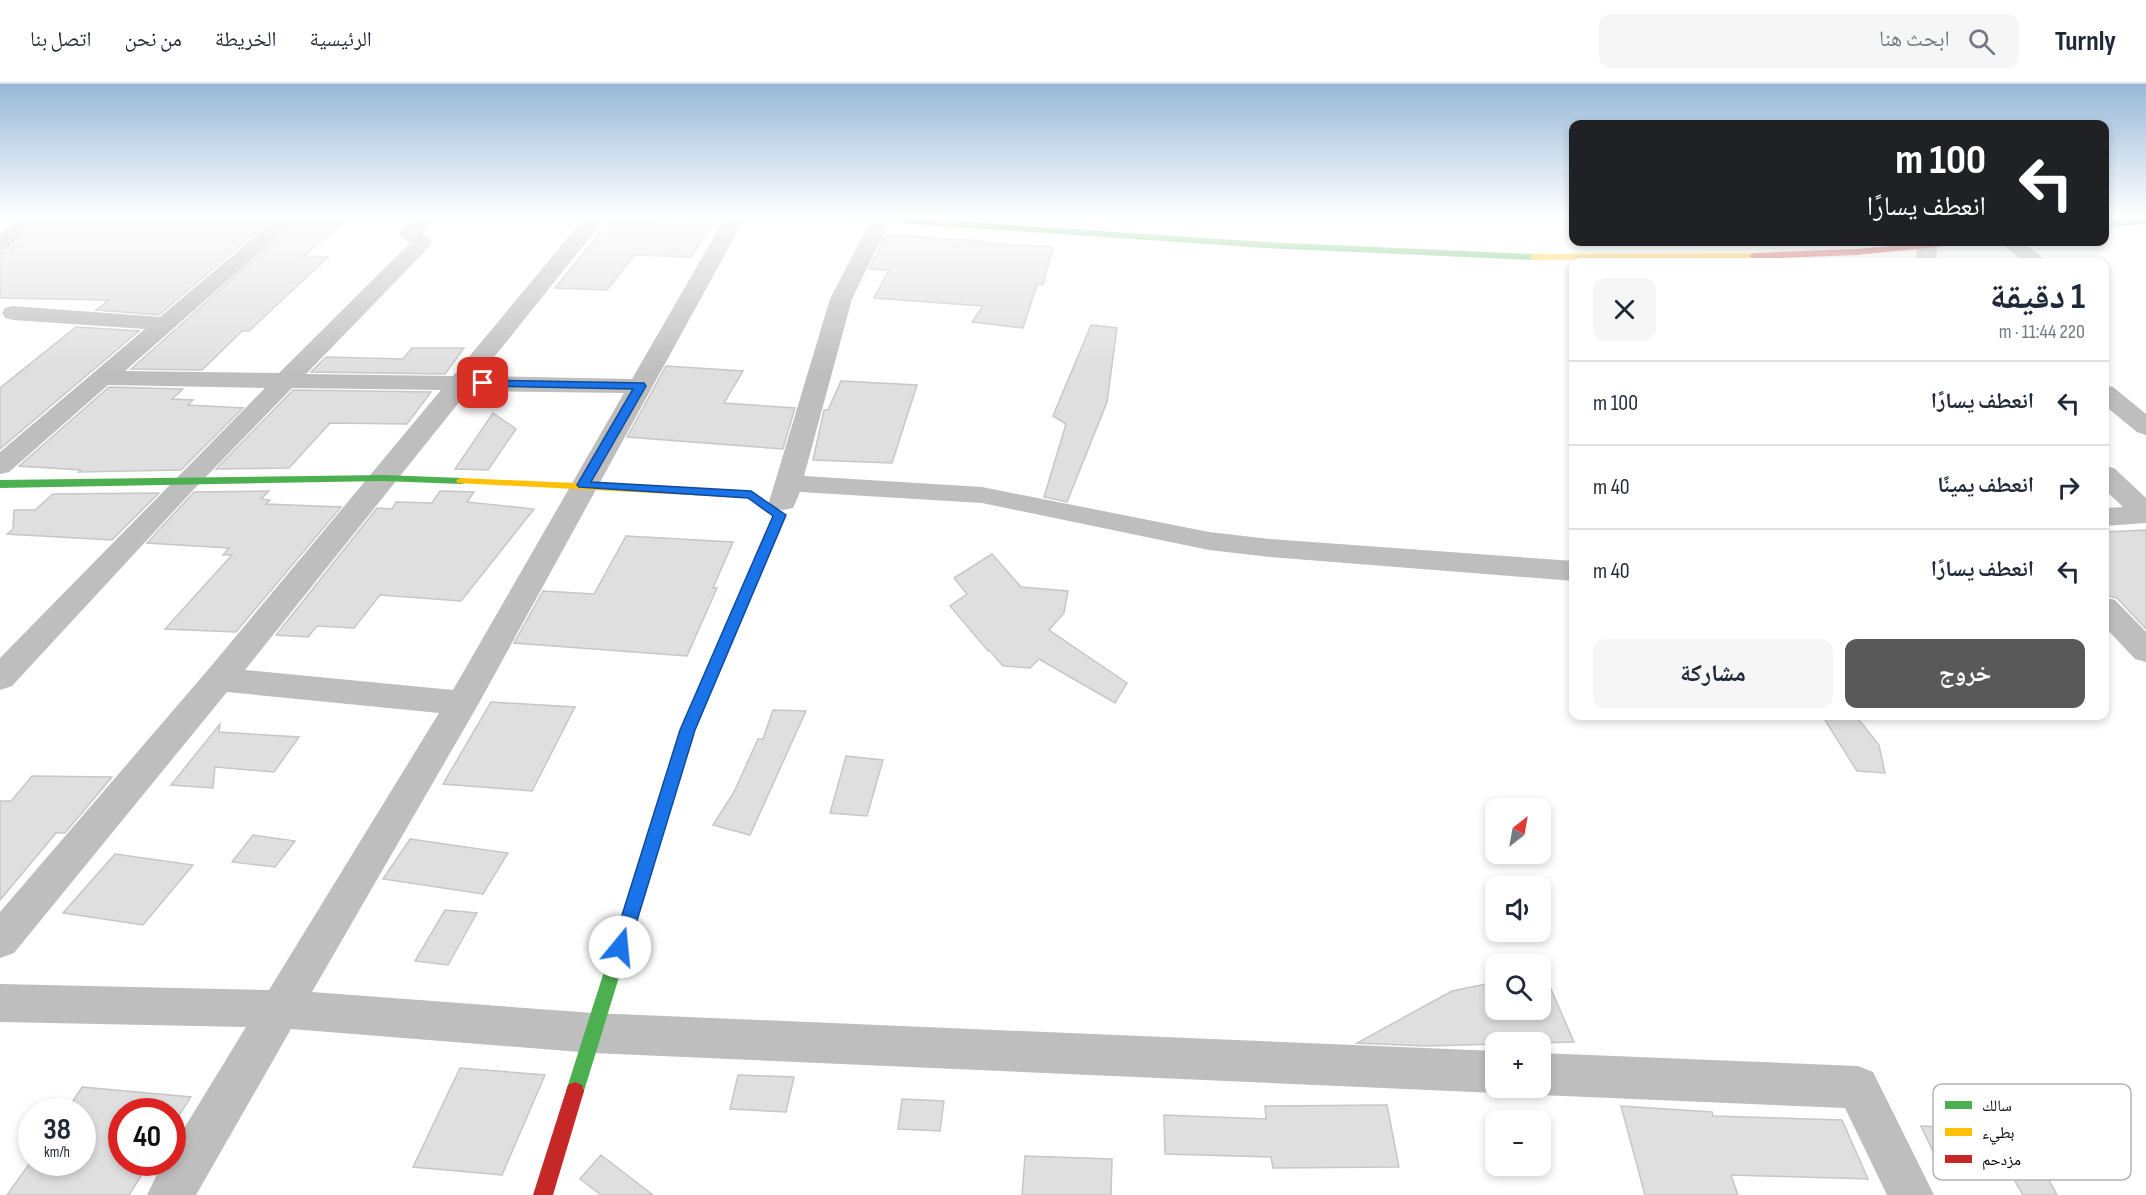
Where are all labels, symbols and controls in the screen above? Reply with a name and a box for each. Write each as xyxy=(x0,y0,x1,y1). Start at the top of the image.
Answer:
search box xyxy=(1599,14,2019,68)
icon: search xyxy=(1965,25,1998,58)
text: Turnly xyxy=(2055,25,2116,58)
text: ابحث هنا xyxy=(1879,26,1950,53)
text: اتصل بنا xyxy=(30,27,92,52)
text: من نحن xyxy=(125,27,182,52)
text: الخريطة xyxy=(215,27,277,52)
text: الرئيسية xyxy=(310,27,372,52)
text: 100 m xyxy=(1895,135,1986,186)
icon: left xyxy=(2007,144,2085,222)
text: انعطف يسارًا xyxy=(1867,191,1986,223)
text: 1 دقيقة xyxy=(1990,276,2085,319)
button: close xyxy=(1593,278,1656,341)
text: 220 m · 11:44 xyxy=(1999,320,2085,344)
pin xyxy=(457,357,508,408)
icon: arrive xyxy=(466,366,499,399)
icon: left xyxy=(2052,387,2085,420)
text: انعطف يسارًا xyxy=(1931,388,2034,415)
text: 100 m xyxy=(1593,390,1638,417)
icon: right xyxy=(2052,471,2085,504)
text: انعطف يمينًا xyxy=(1937,472,2034,499)
text: 40 m xyxy=(1593,474,1630,501)
icon: left xyxy=(2052,555,2085,588)
text: انعطف يسارًا xyxy=(1931,556,2034,583)
text: 40 m xyxy=(1593,558,1630,585)
button: مشاركة xyxy=(1593,639,1833,708)
button: خروج xyxy=(1845,639,2085,708)
north arrow xyxy=(1485,798,1551,864)
map controls xyxy=(1485,798,1551,1176)
button: sound xyxy=(1485,876,1551,942)
position arrow xyxy=(588,915,652,979)
button: search xyxy=(1485,954,1551,1020)
button: + xyxy=(1485,1032,1551,1098)
legend xyxy=(1933,1084,2131,1180)
text: سالك xyxy=(1982,1097,2012,1116)
speed limit sign: 40 xyxy=(108,1098,186,1176)
button: − xyxy=(1485,1110,1551,1176)
text: 38 xyxy=(43,1112,71,1148)
text: بطيء xyxy=(1982,1124,2014,1145)
text: km/h xyxy=(44,1143,70,1162)
text: مزدحم xyxy=(1982,1151,2021,1170)

